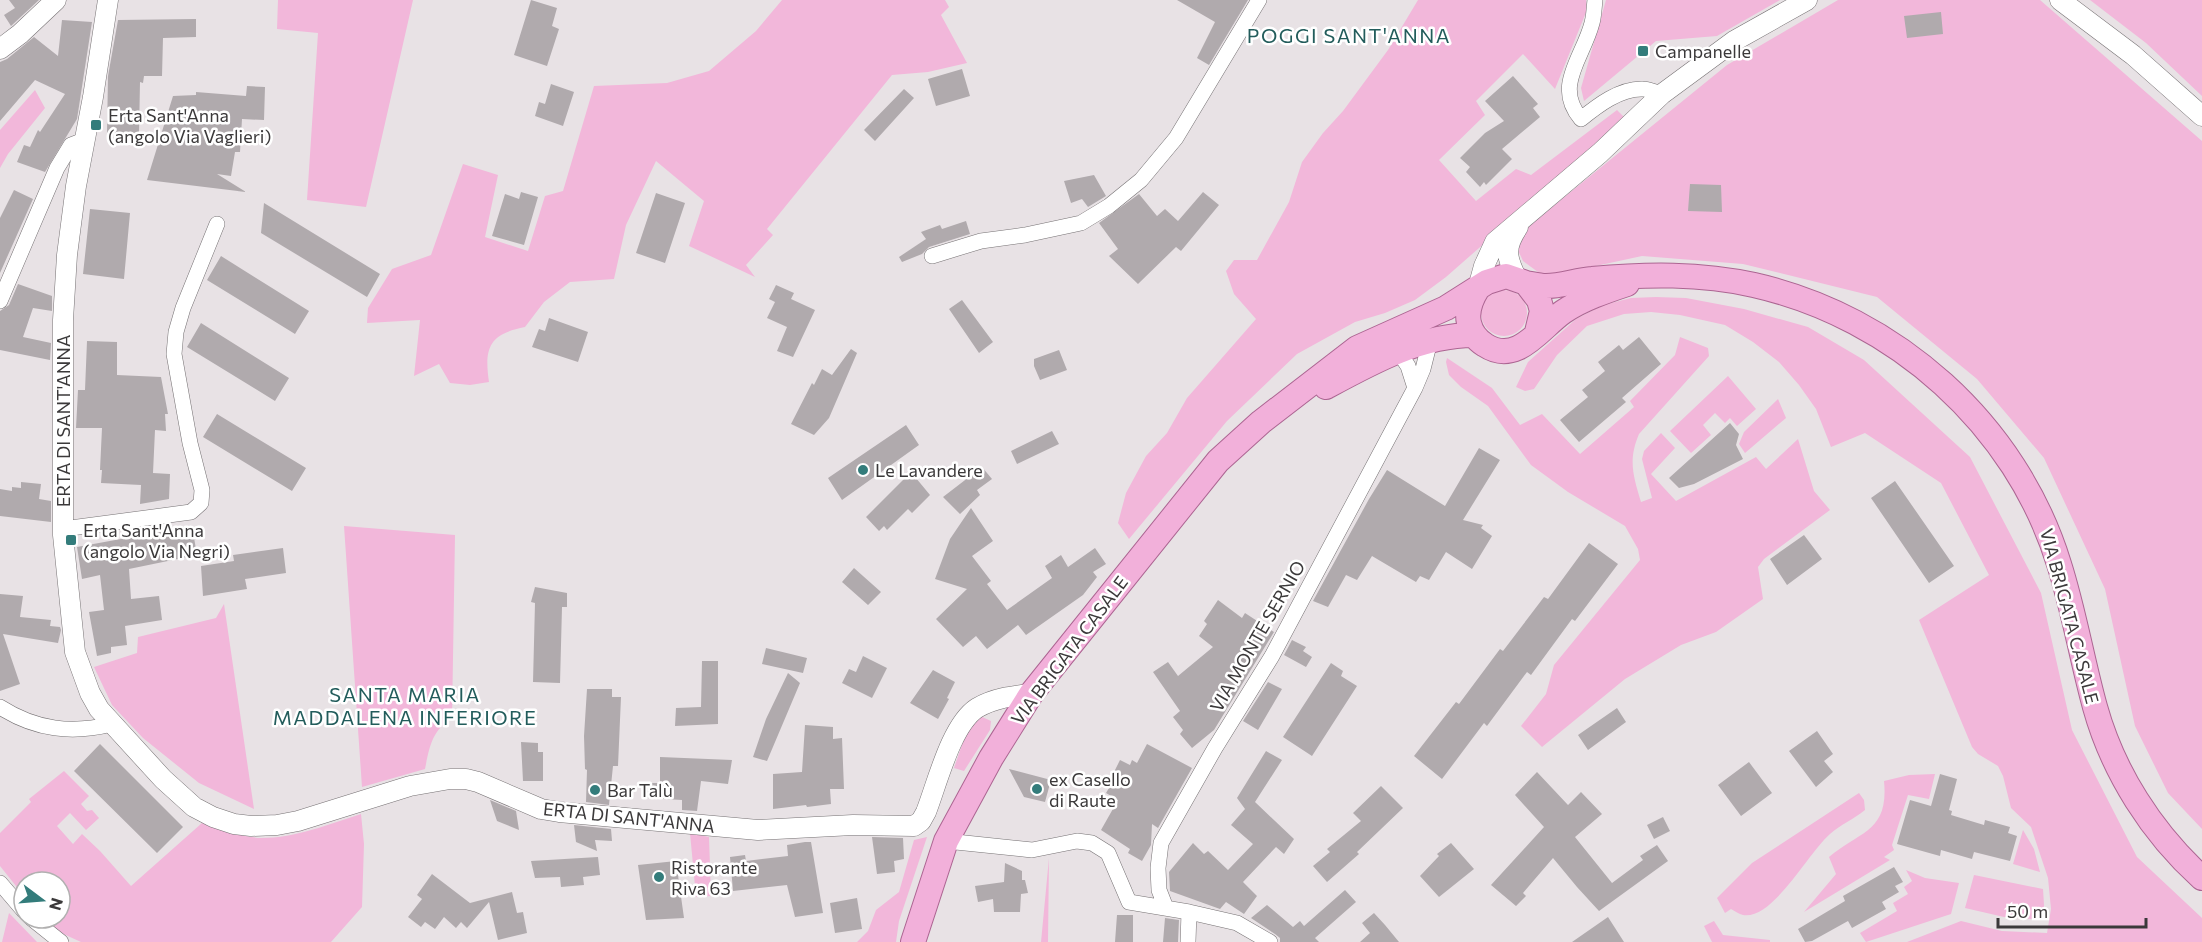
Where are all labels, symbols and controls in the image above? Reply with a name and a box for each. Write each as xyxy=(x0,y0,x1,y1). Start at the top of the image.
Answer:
district label: POGGI SANT'ANNA xyxy=(1247,23,1451,47)
place label: Campanelle xyxy=(1655,40,1751,62)
marker: Campanelle xyxy=(1636,44,1650,58)
place label: Erta Sant'Anna (angolo Via Vaglieri) xyxy=(108,104,271,147)
marker: Erta Sant'Anna (angolo Via Vaglieri) xyxy=(89,118,103,132)
street label: ERTA DI SANT'ANNA xyxy=(52,335,74,507)
place label: Le Lavandere xyxy=(875,459,983,481)
marker: Le Lavandere xyxy=(856,463,870,477)
place label: Erta Sant'Anna (angolo Via Negri) xyxy=(83,519,230,562)
street label: VIA BRIGATA CASALE xyxy=(2036,526,2104,706)
marker: Erta Sant'Anna (angolo Via Negri) xyxy=(64,533,78,547)
street label: VIA MONTE SERNIO xyxy=(1205,557,1309,715)
street label: VIA BRIGATA CASALE xyxy=(1006,571,1132,729)
district label: SANTA MARIA MADDALENA INFERIORE xyxy=(273,682,537,729)
place label: ex Casello di Raute xyxy=(1049,768,1131,811)
place label: Bar Talù xyxy=(607,779,673,801)
marker: ex Casello di Raute xyxy=(1030,782,1044,796)
marker: Bar Talù xyxy=(588,783,602,797)
street label: ERTA DI SANT'ANNA xyxy=(542,797,716,837)
place label: Ristorante Riva 63 xyxy=(671,856,757,899)
north arrow xyxy=(12,870,72,930)
marker: Ristorante Riva 63 xyxy=(652,870,666,884)
scale bar xyxy=(1998,891,2146,929)
text: N xyxy=(46,896,68,913)
text: 50 m xyxy=(2007,900,2048,922)

